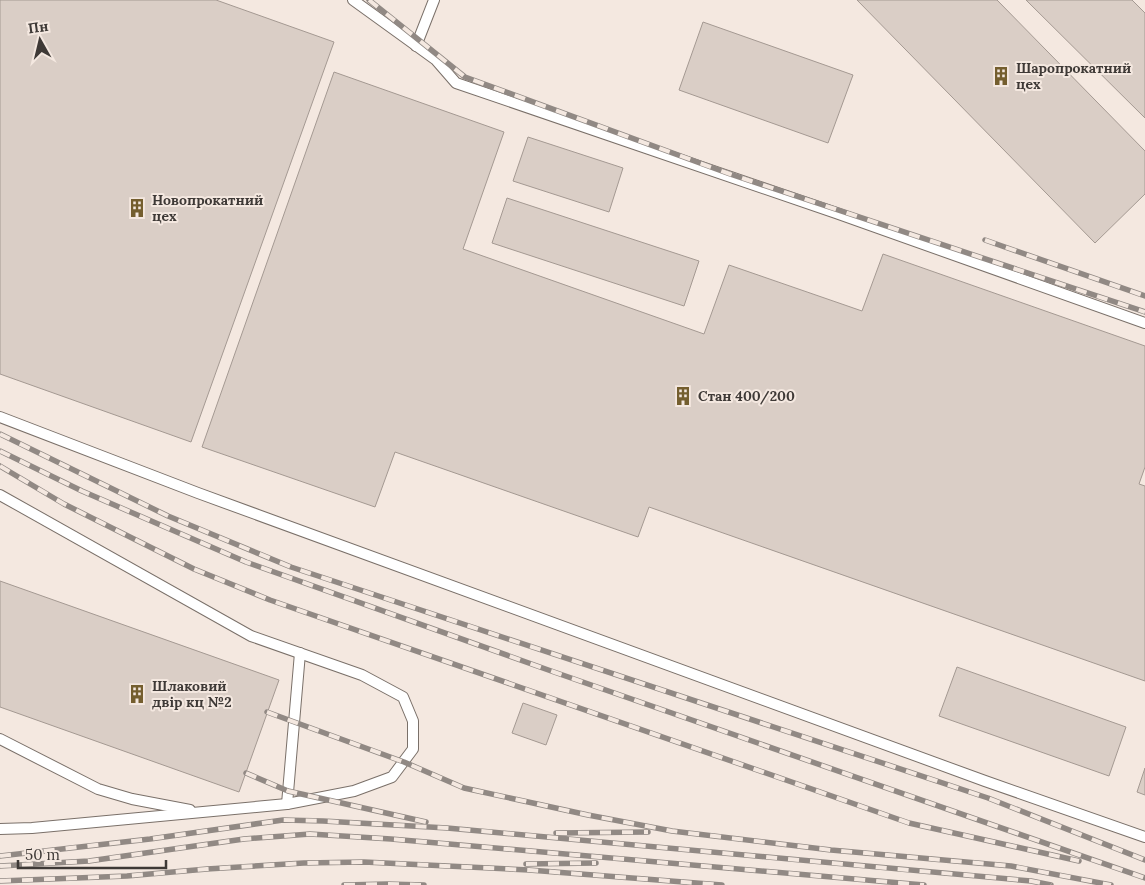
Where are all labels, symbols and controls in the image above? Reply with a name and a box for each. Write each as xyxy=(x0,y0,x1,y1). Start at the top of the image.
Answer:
north arrow xyxy=(15,15,65,65)
text: Пн xyxy=(27,17,49,37)
place label: Шаропрокатний цех xyxy=(1016,59,1131,93)
building icon: Шаропрокатний цех xyxy=(990,65,1012,87)
place label: Новопрокатний цех xyxy=(152,191,263,225)
building icon: Новопрокатний цех xyxy=(126,197,148,219)
building icon: Стан 400/200 xyxy=(672,385,694,407)
place label: Стан 400/200 xyxy=(698,387,795,405)
place label: Шлаковий двір кц №2 xyxy=(152,677,232,711)
building icon: Шлаковий двір кц №2 xyxy=(126,683,148,705)
scale bar xyxy=(18,838,165,870)
text: 50 m xyxy=(25,845,60,864)

